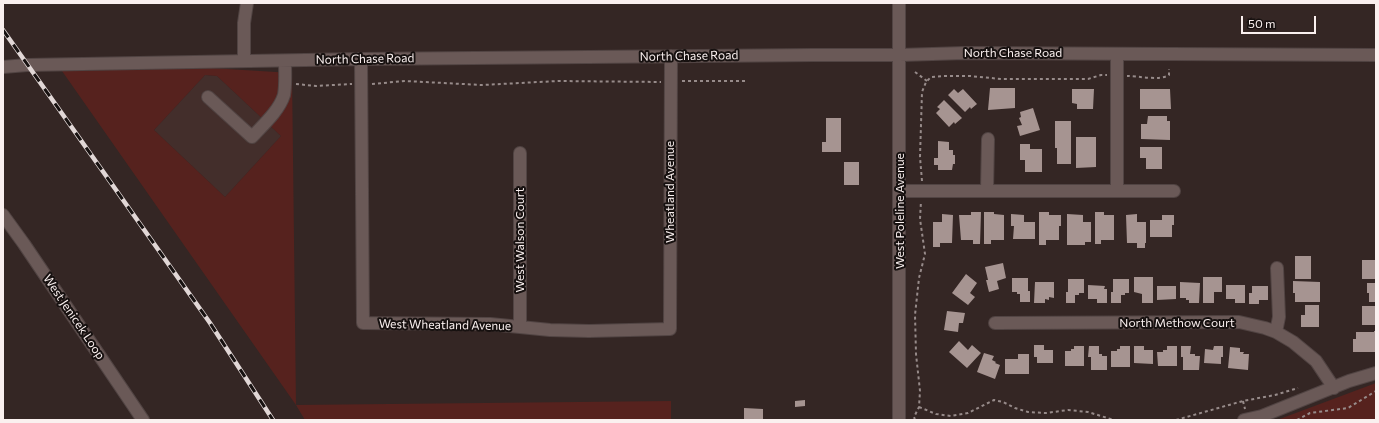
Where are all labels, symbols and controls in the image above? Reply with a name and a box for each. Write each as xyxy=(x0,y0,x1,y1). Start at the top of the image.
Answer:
scale bar xyxy=(1243,8,1318,34)
text: 50 m xyxy=(1248,16,1276,30)
street label: North Chase Road xyxy=(964,46,1062,60)
street label: North Chase Road xyxy=(640,48,738,64)
street label: North Chase Road xyxy=(316,51,414,67)
street label: Wheatland Avenue xyxy=(663,141,677,243)
street label: West Poleline Avenue xyxy=(893,153,907,269)
street label: West Walson Court xyxy=(513,188,527,292)
street label: West Jenicek Loop xyxy=(40,272,108,362)
street label: North Methow Court xyxy=(1119,316,1235,330)
street label: West Wheatland Avenue xyxy=(379,317,511,333)

